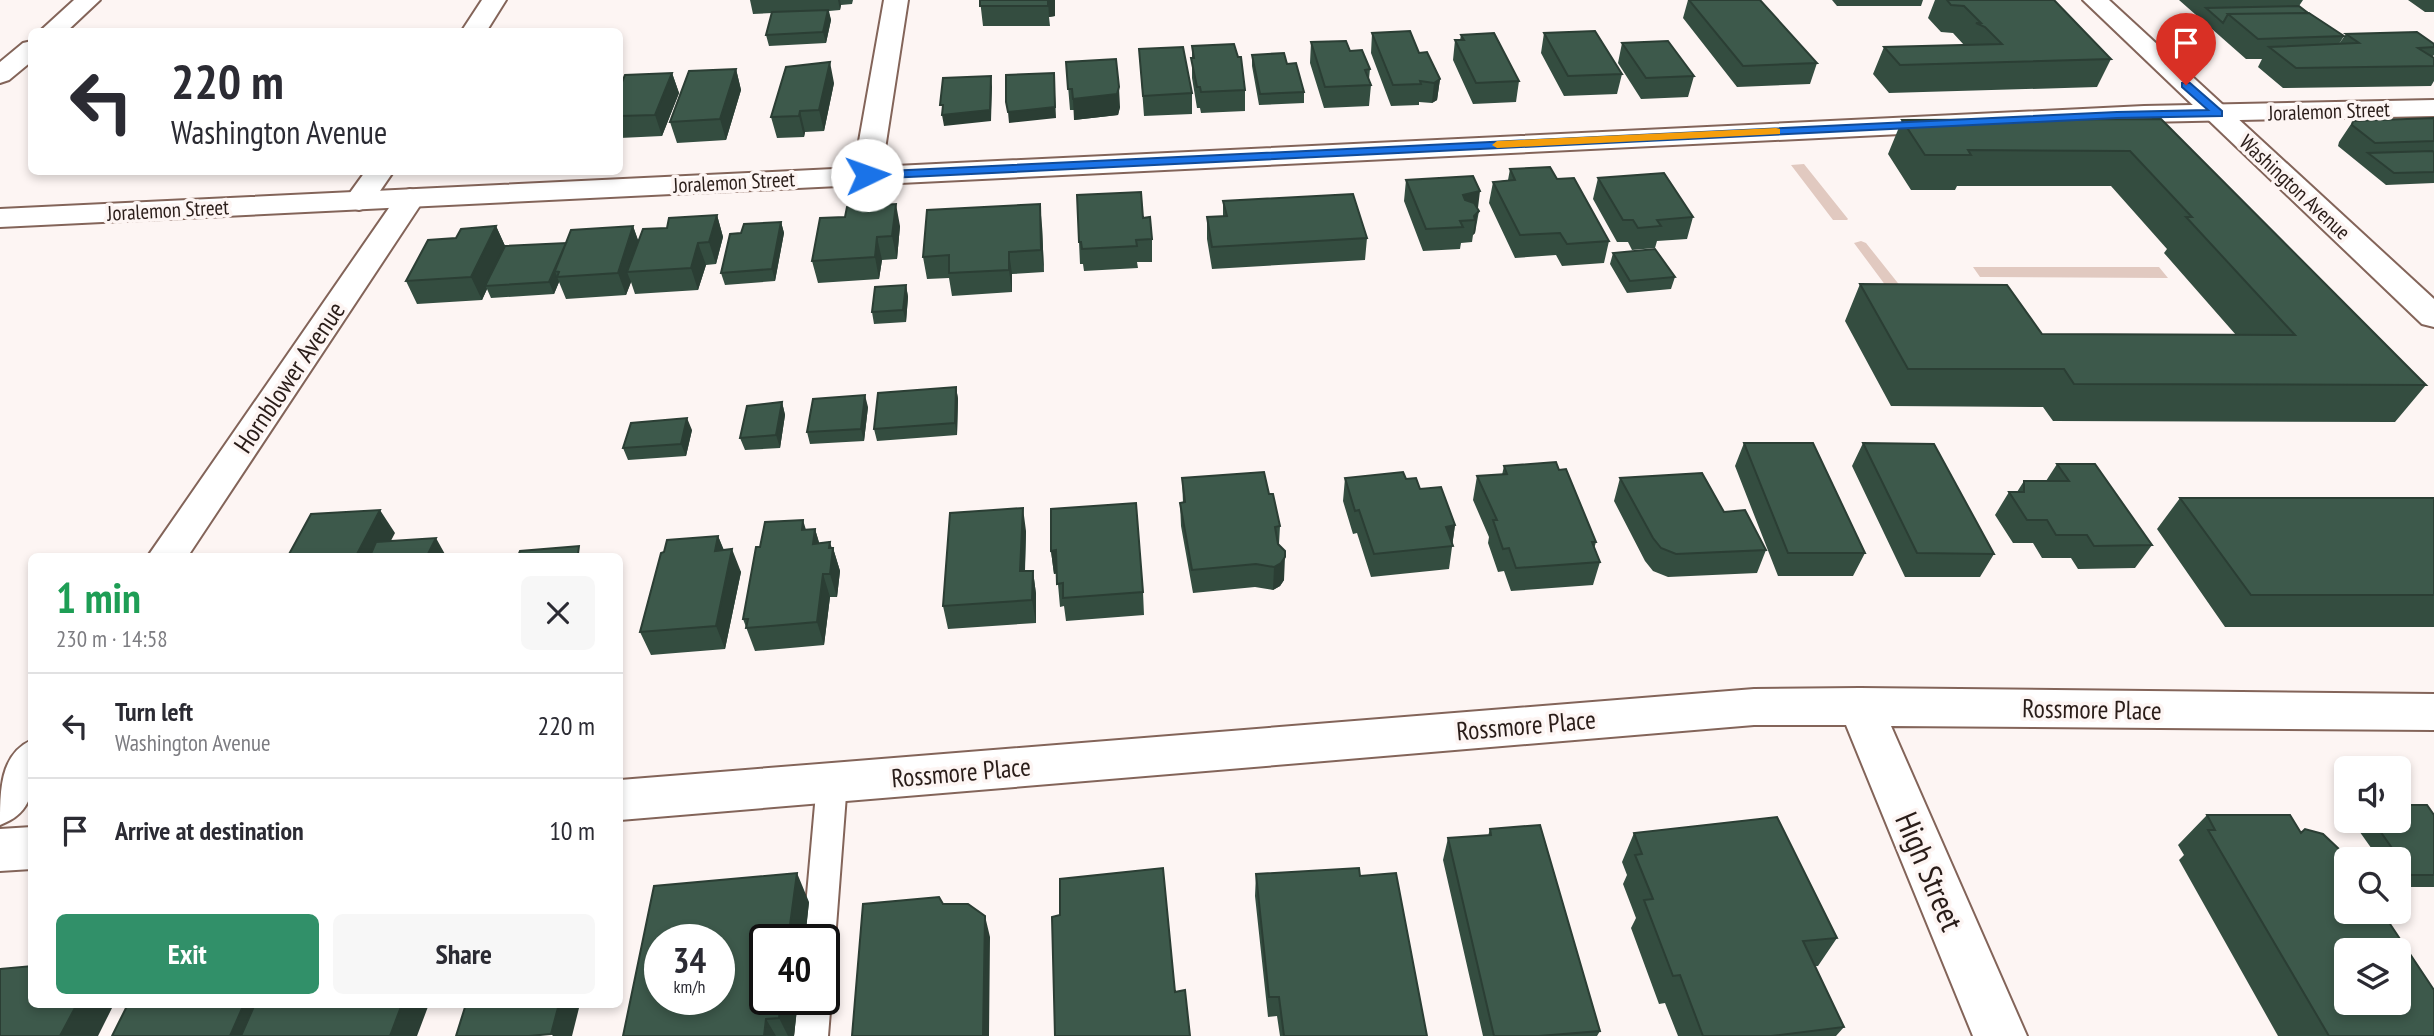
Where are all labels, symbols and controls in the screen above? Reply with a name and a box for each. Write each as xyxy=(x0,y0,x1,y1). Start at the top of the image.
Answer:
pin xyxy=(2156,13,2216,85)
icon: arrive xyxy=(2167,24,2205,62)
text: 220 m xyxy=(171,49,284,113)
icon: left xyxy=(56,56,147,147)
street label: Joralemon Street xyxy=(2267,95,2391,127)
text: Washington Avenue xyxy=(171,111,387,153)
street label: Washington Avenue xyxy=(2234,129,2356,245)
position arrow xyxy=(830,138,904,212)
street label: Joralemon Street xyxy=(672,165,796,199)
street label: Joralemon Street xyxy=(106,193,230,227)
street label: Hornblower Avenue xyxy=(226,295,352,459)
text: 1 min xyxy=(56,570,141,625)
button: close xyxy=(521,576,595,650)
text: 230 m · 14:58 xyxy=(56,624,168,653)
street label: Rossmore Place xyxy=(2022,691,2162,727)
text: Turn left xyxy=(115,695,193,728)
street label: Rossmore Place xyxy=(1455,702,1597,748)
icon: left xyxy=(56,707,94,745)
text: 220 m xyxy=(537,709,595,742)
text: Washington Avenue xyxy=(115,728,270,757)
street label: Rossmore Place xyxy=(890,749,1032,795)
map controls xyxy=(2334,756,2411,1015)
button: sound xyxy=(2334,756,2411,833)
street label: High Street xyxy=(1886,805,1974,937)
icon: arrive xyxy=(56,812,94,850)
text: Arrive at destination xyxy=(115,814,304,847)
text: 10 m xyxy=(549,814,595,847)
button: search xyxy=(2334,847,2411,924)
button: Exit xyxy=(56,914,319,994)
button: Share xyxy=(333,914,595,994)
speed limit sign: 40 xyxy=(749,924,840,1015)
text: 34 xyxy=(673,937,706,983)
button: layers xyxy=(2334,938,2411,1015)
text: km/h xyxy=(674,975,705,998)

